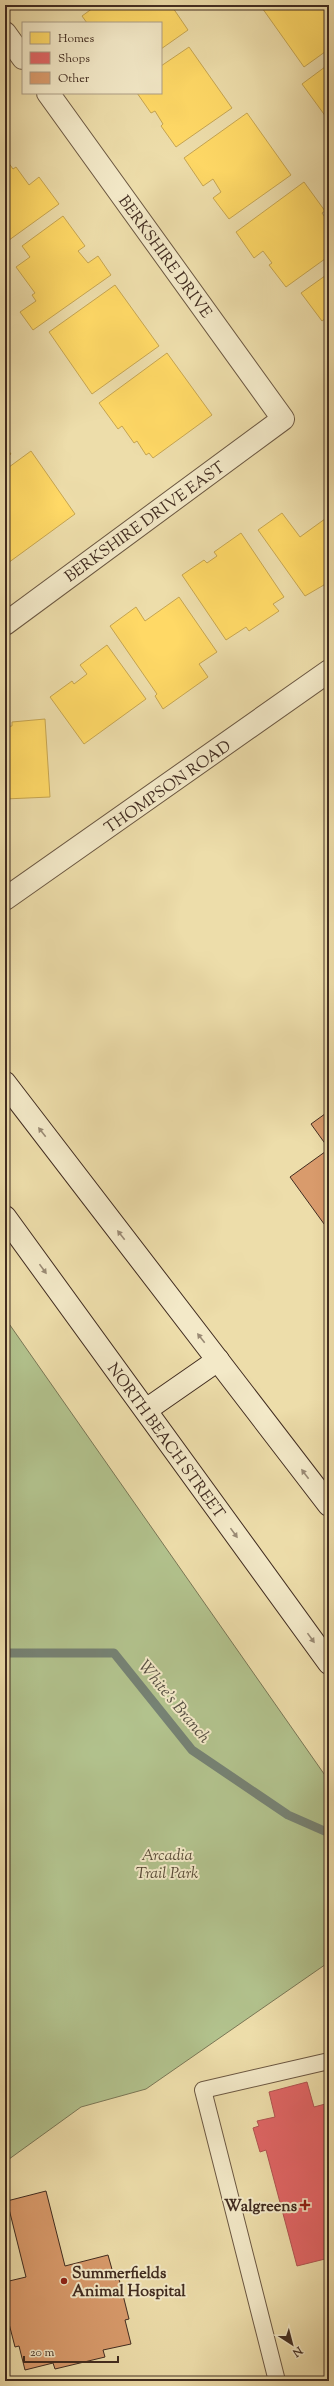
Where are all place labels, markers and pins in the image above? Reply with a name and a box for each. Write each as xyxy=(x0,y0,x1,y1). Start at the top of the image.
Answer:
place label: Walgreens xyxy=(224,2196,297,2219)
marker: Walgreens xyxy=(300,2200,310,2210)
place label: Summerfields Animal Hospital xyxy=(72,2263,186,2304)
marker: Summerfields Animal Hospital xyxy=(59,2276,69,2286)

